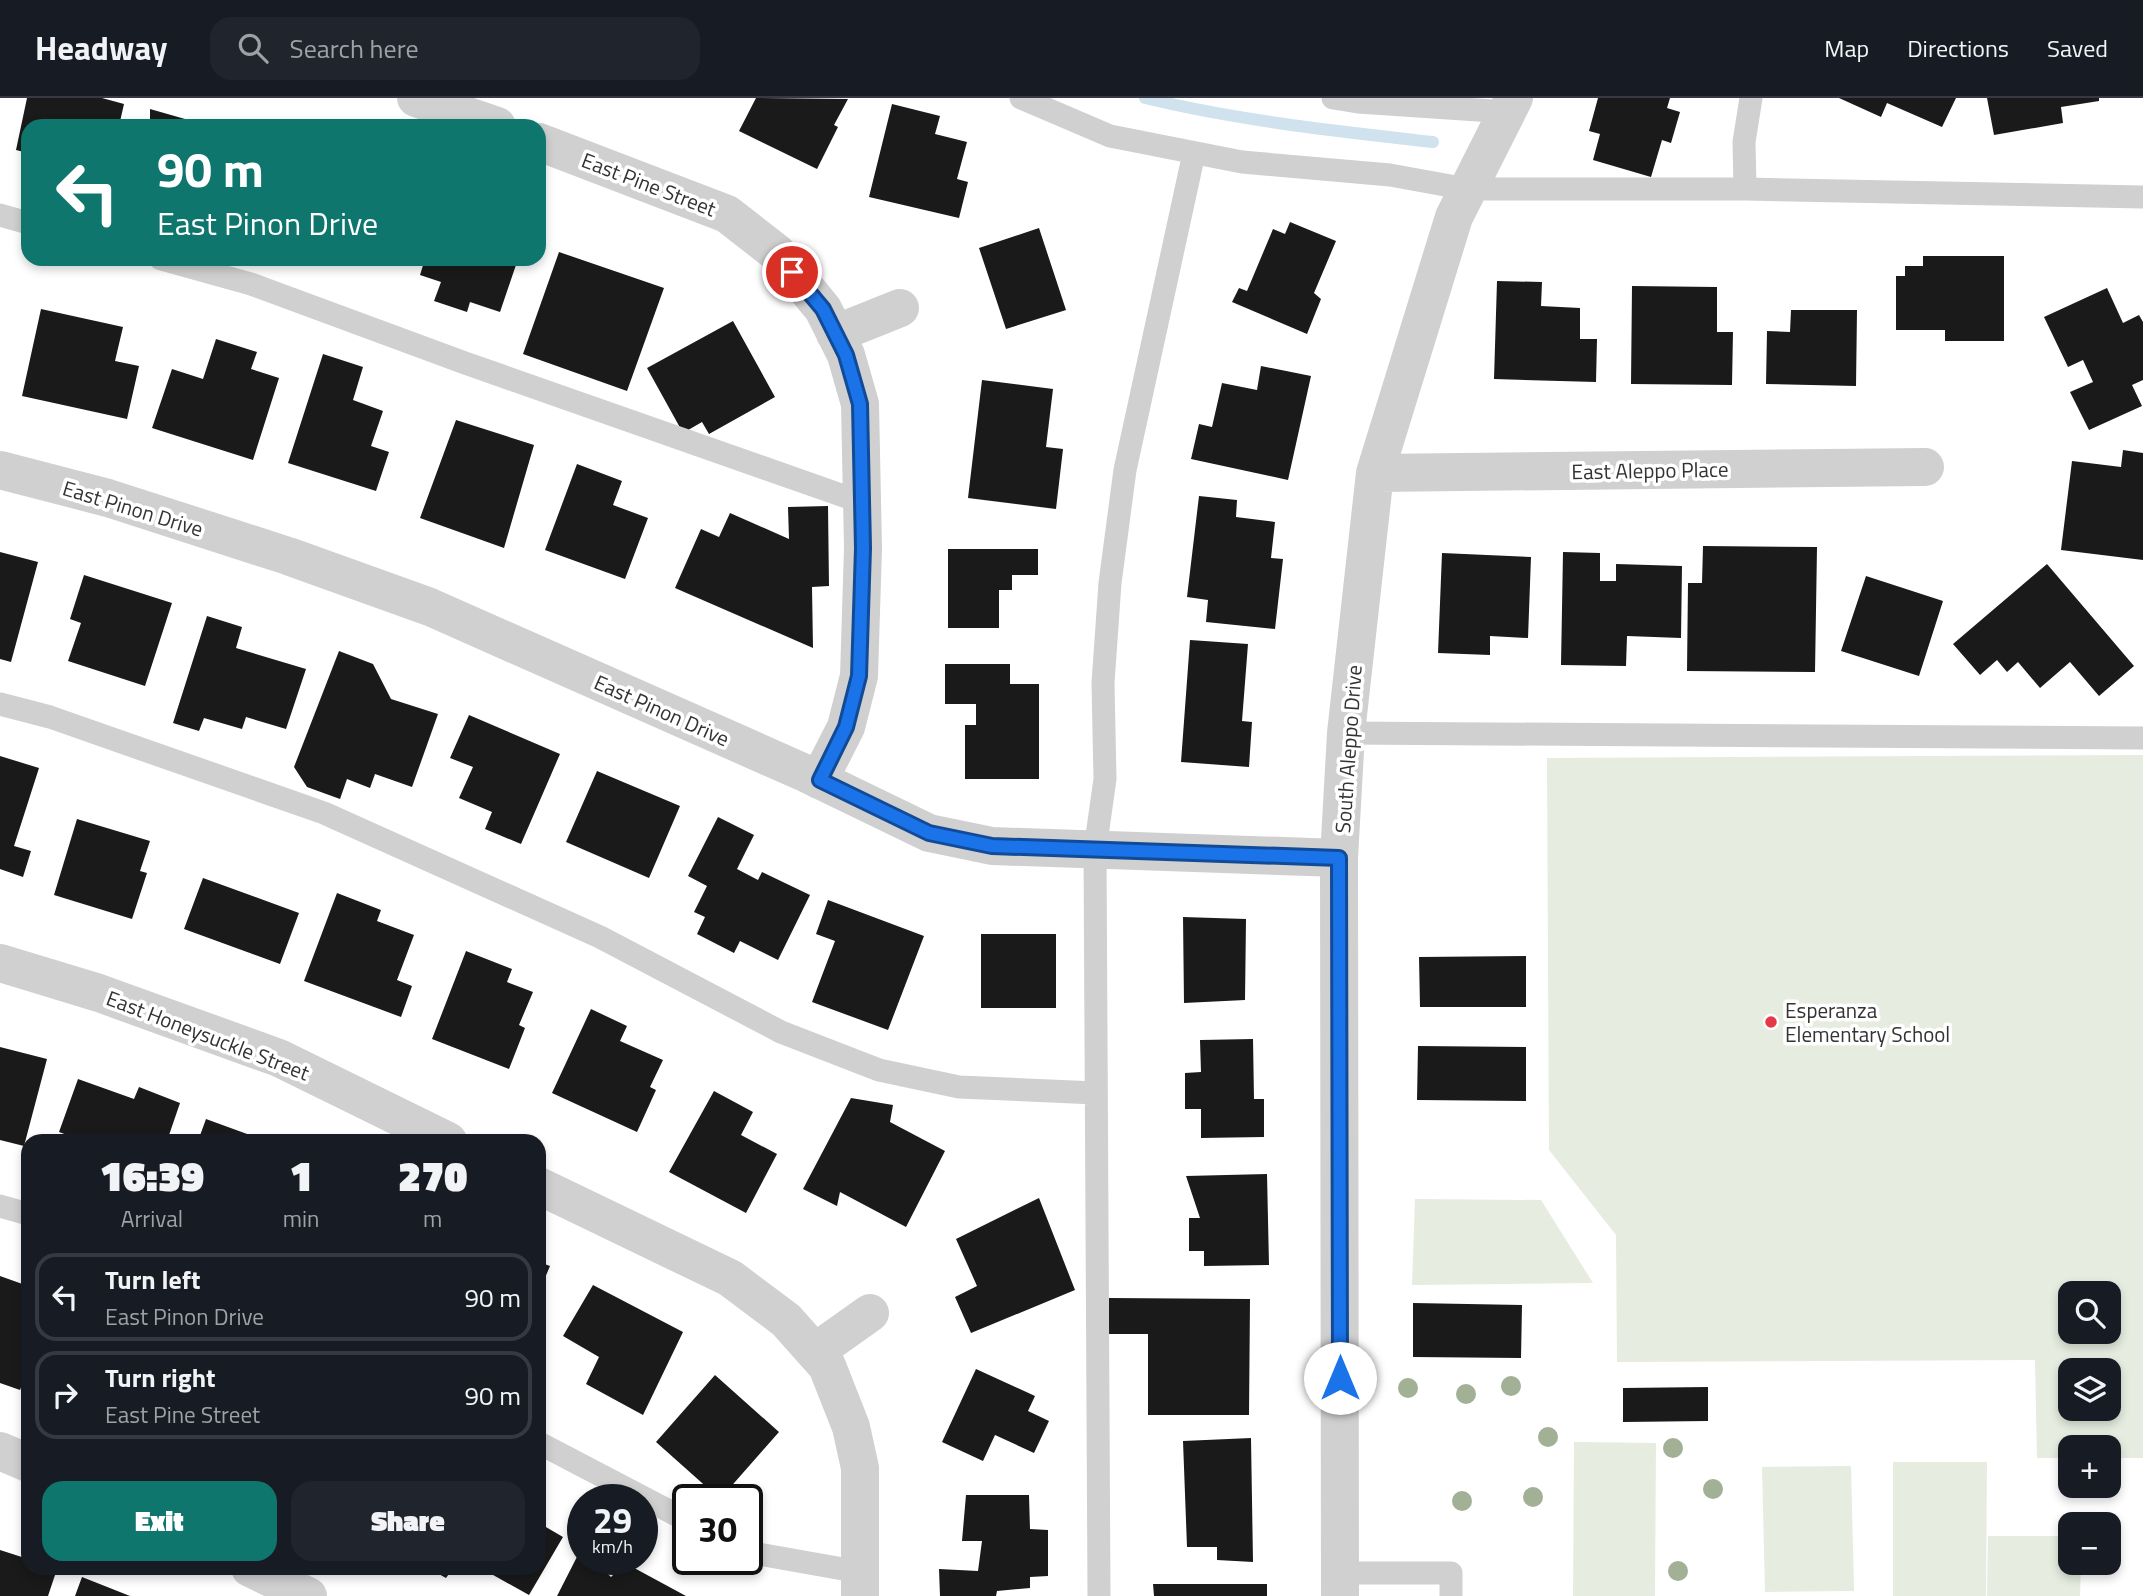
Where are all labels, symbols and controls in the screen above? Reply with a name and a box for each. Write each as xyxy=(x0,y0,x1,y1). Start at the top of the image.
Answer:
search box xyxy=(210,17,700,80)
text: Headway xyxy=(35,23,168,73)
icon: search xyxy=(234,29,272,67)
text: Search here xyxy=(290,29,419,68)
text: Map xyxy=(1824,30,1869,66)
text: Directions xyxy=(1907,30,2009,66)
text: Saved xyxy=(2047,30,2108,66)
text: 90 m xyxy=(157,131,264,206)
street label: East Pine Street xyxy=(577,144,721,225)
icon: left xyxy=(42,147,133,238)
text: East Pinon Drive xyxy=(157,199,378,247)
pin xyxy=(762,242,822,302)
icon: arrive xyxy=(773,253,811,291)
street label: East Aleppo Place xyxy=(1571,453,1729,487)
street label: East Pinon Drive xyxy=(59,471,207,545)
street label: South Aleppo Drive xyxy=(1326,664,1370,834)
street label: East Pinon Drive xyxy=(589,666,735,754)
street label: East Honeysuckle Street xyxy=(102,982,315,1089)
place label: Esperanza Elementary School xyxy=(1785,994,1950,1050)
marker: Esperanza Elementary School xyxy=(1763,1014,1779,1030)
text: 16:39 xyxy=(100,1143,204,1207)
text: 1 xyxy=(290,1143,313,1207)
text: 270 xyxy=(398,1143,467,1207)
text: Arrival xyxy=(121,1201,183,1236)
text: min xyxy=(283,1201,319,1236)
text: m xyxy=(423,1201,442,1236)
text: Turn left xyxy=(105,1260,200,1299)
icon: left xyxy=(46,1278,84,1316)
text: 90 m xyxy=(464,1278,521,1317)
map controls xyxy=(2058,1281,2121,1575)
button: search xyxy=(2058,1281,2121,1344)
text: East Pinon Drive xyxy=(105,1299,264,1334)
position arrow xyxy=(1303,1341,1377,1415)
text: Turn right xyxy=(105,1358,216,1397)
button: layers xyxy=(2058,1358,2121,1421)
icon: right xyxy=(46,1376,84,1414)
text: 90 m xyxy=(464,1376,521,1415)
text: East Pine Street xyxy=(105,1397,260,1432)
button: + xyxy=(2058,1435,2121,1498)
button: Exit xyxy=(42,1481,277,1561)
button: Share xyxy=(291,1481,525,1561)
speed limit sign: 30 xyxy=(672,1484,763,1575)
text: 29 xyxy=(593,1493,632,1547)
button: − xyxy=(2058,1512,2121,1575)
text: km/h xyxy=(592,1533,633,1560)

